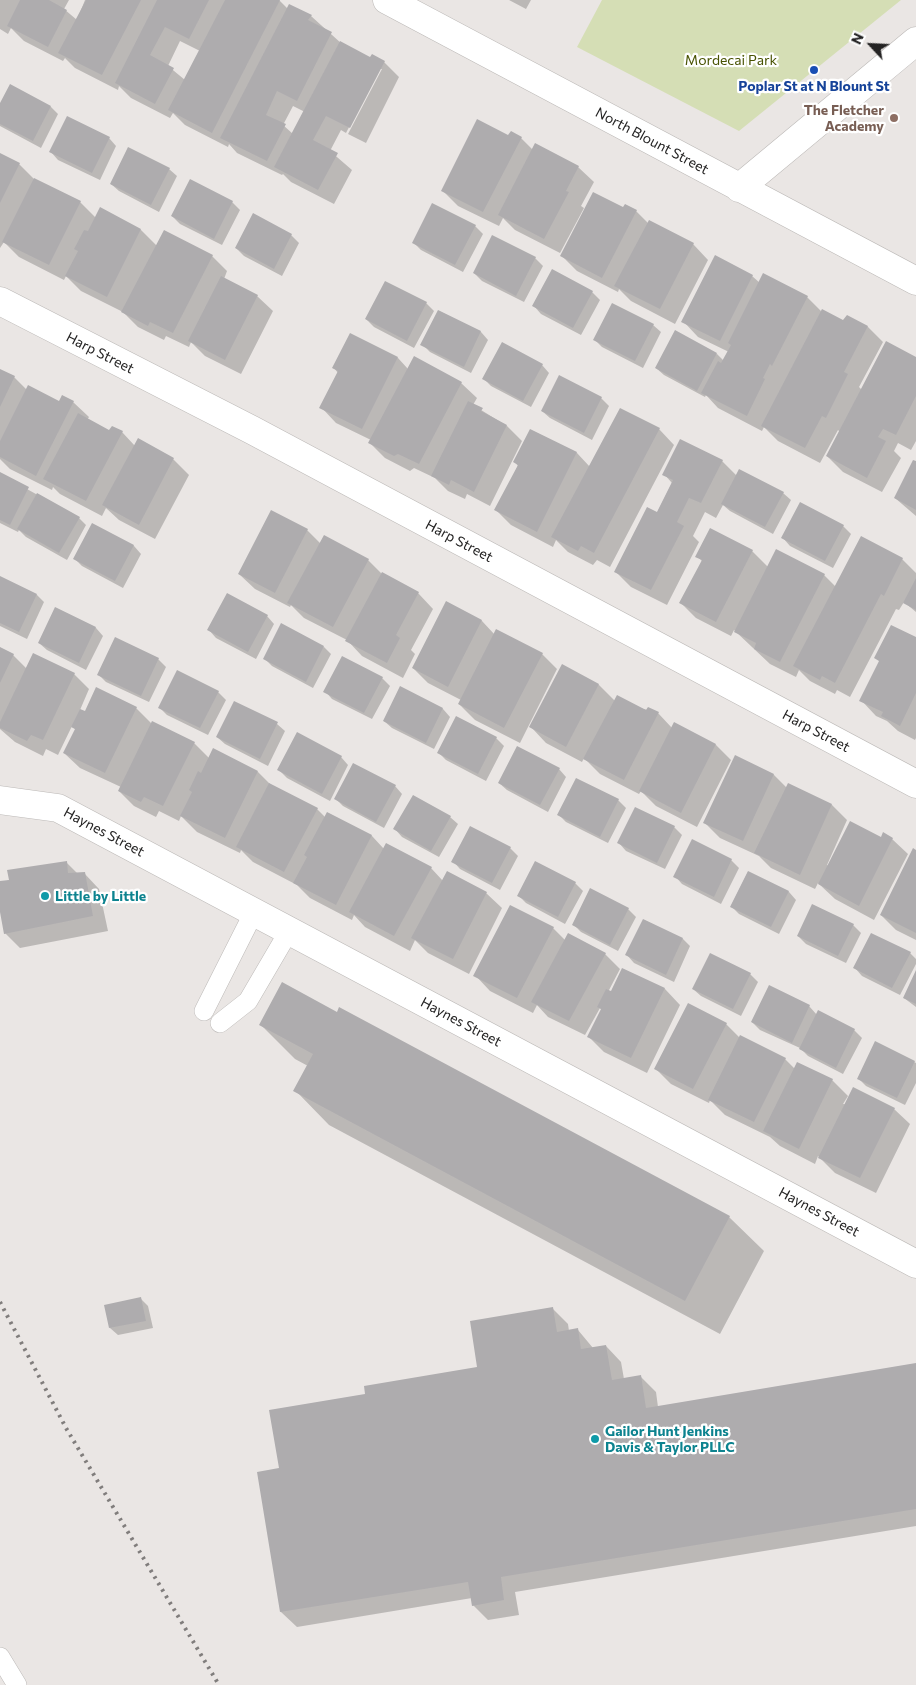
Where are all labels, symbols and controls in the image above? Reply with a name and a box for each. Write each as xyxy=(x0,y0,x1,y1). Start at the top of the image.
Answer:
north arrow xyxy=(846,20,896,70)
text: N xyxy=(847,30,867,47)
park label: Mordecai Park xyxy=(685,52,777,68)
marker: Poplar St at N Blount St xyxy=(808,64,820,76)
place label: Poplar St at N Blount St xyxy=(738,78,890,94)
place label: The Fletcher Academy xyxy=(804,102,884,134)
street label: North Blount Street xyxy=(593,104,711,178)
marker: The Fletcher Academy xyxy=(888,112,900,124)
street label: Harp Street xyxy=(63,329,137,377)
street label: Harp Street xyxy=(422,516,496,566)
street label: Harp Street xyxy=(779,706,853,756)
street label: Haynes Street xyxy=(61,804,147,860)
place label: Little by Little xyxy=(55,888,146,904)
marker: Little by Little xyxy=(39,890,51,902)
street label: Haynes Street xyxy=(418,994,504,1050)
street label: Haynes Street xyxy=(776,1184,862,1240)
place label: Gailor Hunt Jenkins Davis & Taylor PLLC xyxy=(605,1423,735,1455)
marker: Gailor Hunt Jenkins Davis & Taylor PLLC xyxy=(589,1433,601,1445)

